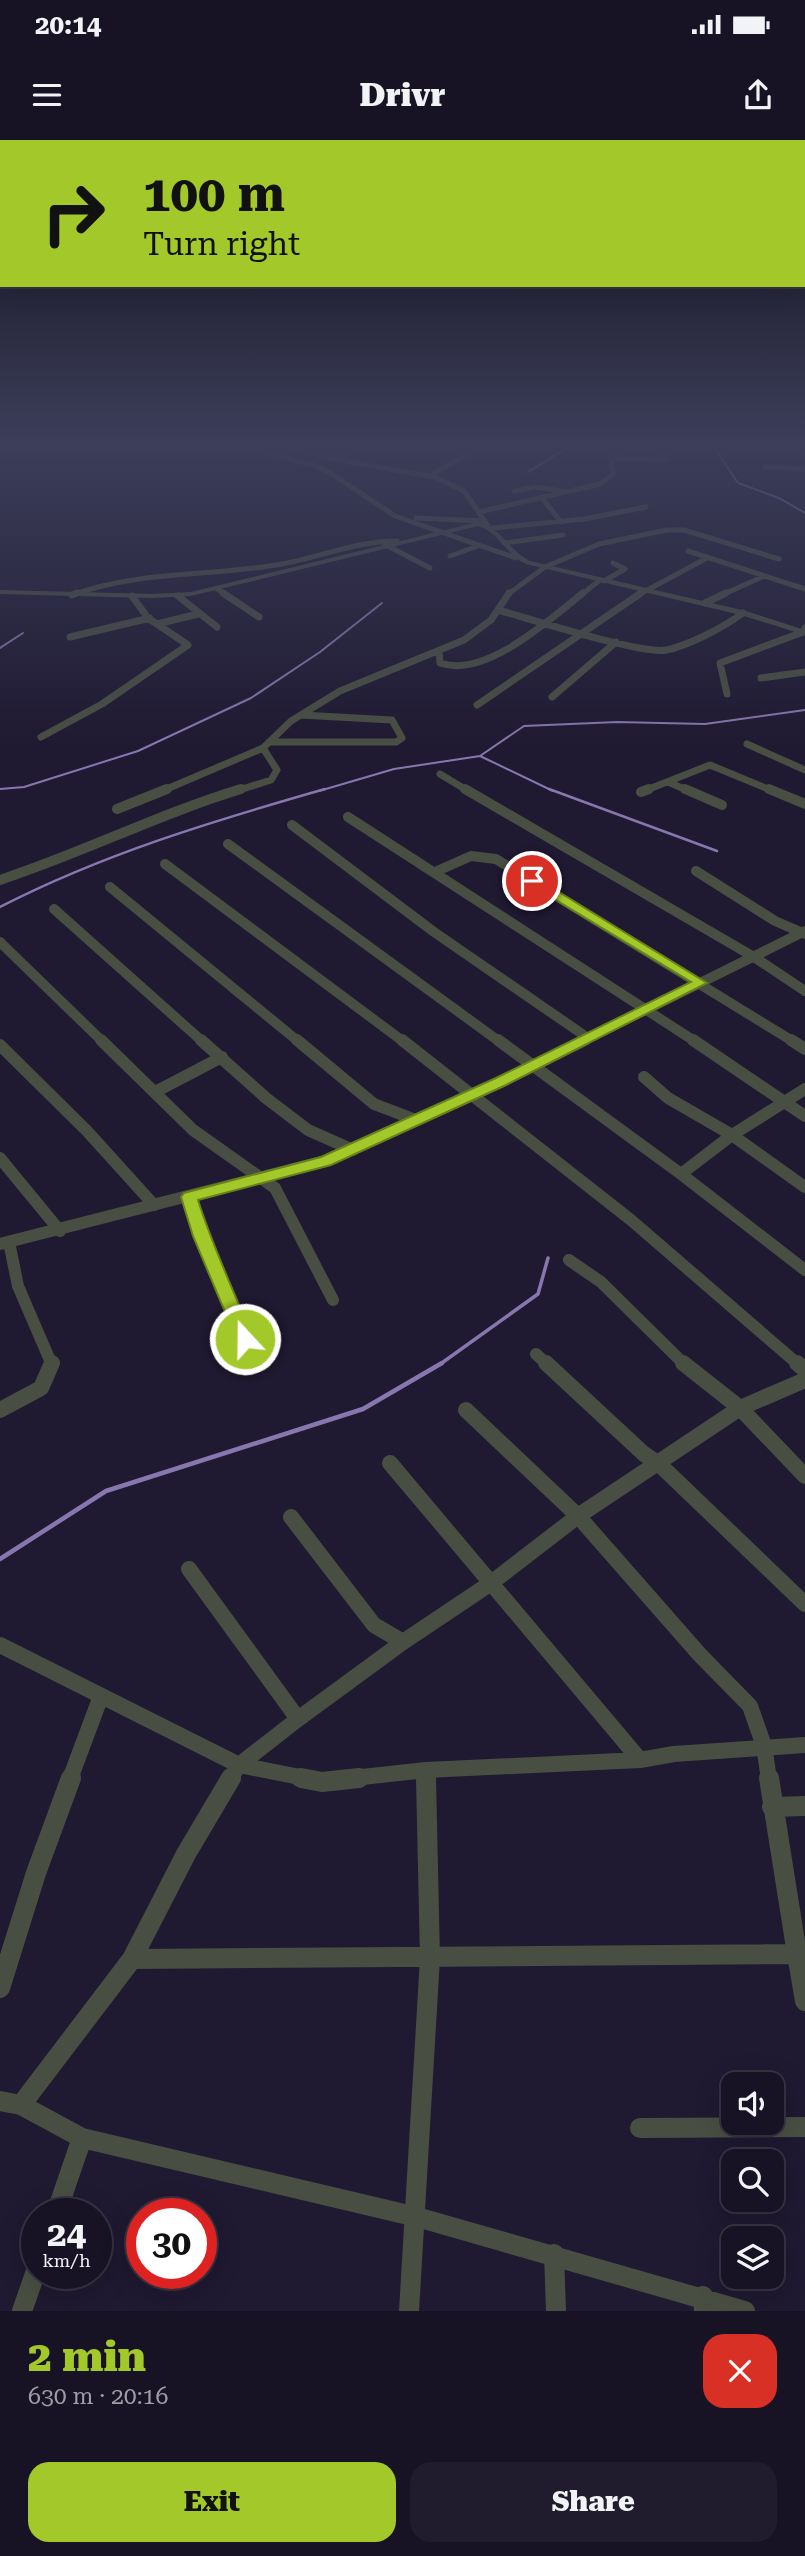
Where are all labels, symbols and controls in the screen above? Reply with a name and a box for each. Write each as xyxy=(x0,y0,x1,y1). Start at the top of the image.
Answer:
text: 20:14 xyxy=(35,10,101,40)
icon: menu xyxy=(28,76,66,114)
text: Drivr xyxy=(359,76,446,114)
icon: share xyxy=(739,76,777,114)
text: 100 m xyxy=(143,166,285,223)
icon: right xyxy=(28,168,119,259)
text: Turn right xyxy=(143,225,300,263)
pin xyxy=(502,851,562,911)
icon: arrive xyxy=(513,862,551,900)
position arrow xyxy=(208,1302,282,1376)
map controls xyxy=(721,2072,784,2289)
button: sound xyxy=(721,2072,784,2135)
button: search xyxy=(721,2149,784,2212)
speed limit sign: 30 xyxy=(126,2198,217,2289)
text: 24 xyxy=(47,2214,86,2255)
button: layers xyxy=(721,2226,784,2289)
text: km/h xyxy=(42,2250,91,2271)
text: 2 min xyxy=(28,2332,146,2381)
button: close xyxy=(703,2334,777,2408)
text: 630 m · 20:16 xyxy=(28,2383,168,2410)
button: Exit xyxy=(28,2462,396,2542)
button: Share xyxy=(410,2462,777,2542)

